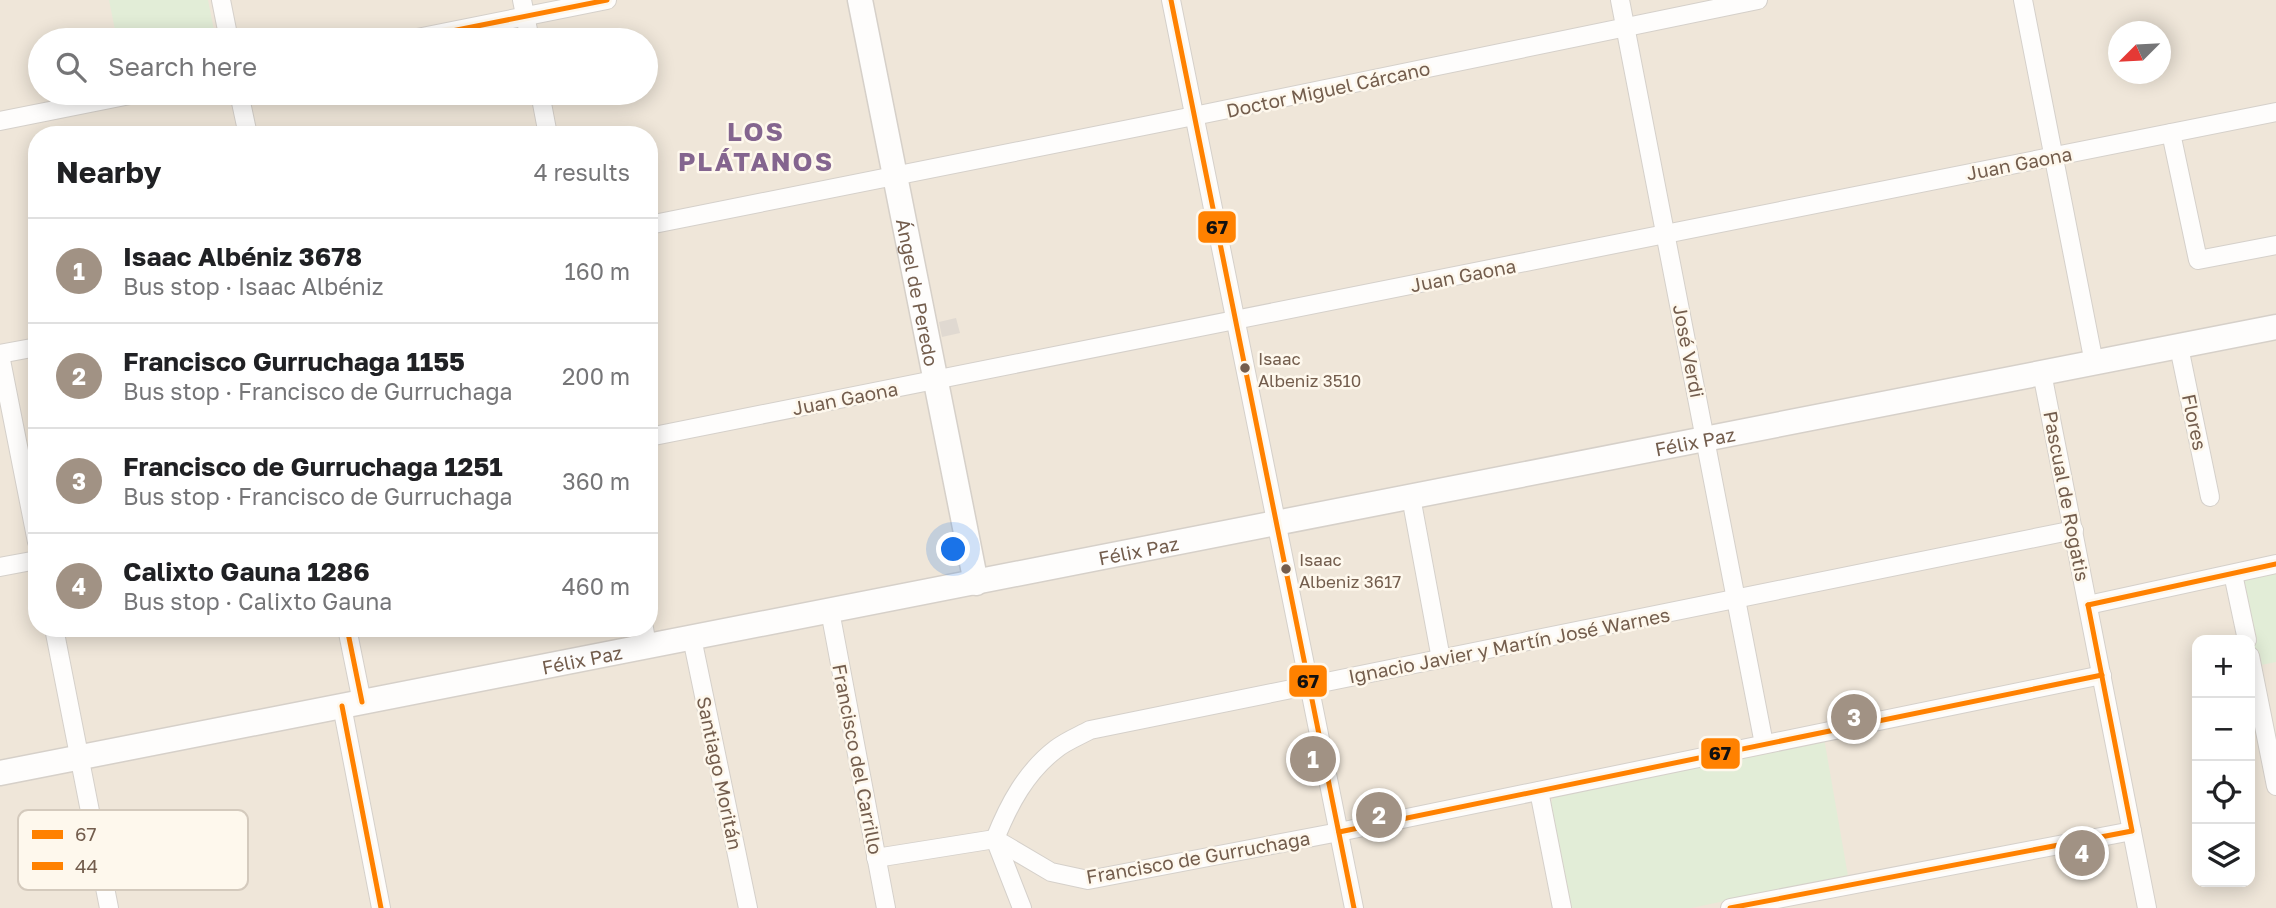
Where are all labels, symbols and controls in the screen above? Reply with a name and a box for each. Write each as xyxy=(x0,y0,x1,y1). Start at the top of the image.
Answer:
north arrow xyxy=(2108,21,2171,84)
search box xyxy=(28,28,658,105)
icon: search xyxy=(52,48,90,86)
text: Search here xyxy=(108,51,257,82)
street label: Doctor Miguel Cárcano xyxy=(1224,56,1432,122)
district label: LOS PLÁTANOS xyxy=(678,116,834,177)
street label: Juan Gaona xyxy=(1964,141,2074,185)
text: Nearby xyxy=(56,154,161,190)
text: 4 results xyxy=(534,158,630,186)
line badge: 67 xyxy=(1197,210,1237,244)
text: 67 xyxy=(1206,215,1228,238)
street label: Ángel de Peredo xyxy=(892,216,944,368)
text: Isaac Albéniz 3678 xyxy=(123,241,362,272)
street label: Juan Gaona xyxy=(1408,253,1518,297)
text: 1 xyxy=(73,257,85,285)
text: 160 m xyxy=(565,257,630,285)
text: Bus stop · Isaac Albéniz xyxy=(123,272,384,300)
street label: José Verdi xyxy=(1669,302,1709,400)
text: Francisco Gurruchaga 1155 xyxy=(123,346,465,377)
place label: Isaac Albeniz 3510 xyxy=(1258,348,1361,391)
marker: Isaac Albeniz 3510 xyxy=(1238,361,1252,375)
text: 2 xyxy=(72,362,86,390)
text: 200 m xyxy=(562,362,630,390)
street label: Juan Gaona xyxy=(790,376,900,420)
text: Bus stop · Francisco de Gurruchaga xyxy=(123,377,513,405)
street label: Flores xyxy=(2178,392,2212,452)
street label: Pascual de Rogatis xyxy=(2039,409,2095,583)
street label: Félix Paz xyxy=(1653,422,1737,460)
text: Francisco de Gurruchaga 1251 xyxy=(123,451,503,482)
text: 3 xyxy=(72,467,86,495)
text: 360 m xyxy=(562,467,630,495)
text: Bus stop · Francisco de Gurruchaga xyxy=(123,482,513,510)
street label: Félix Paz xyxy=(1096,531,1180,569)
your location xyxy=(936,532,970,566)
place label: Isaac Albeniz 3617 xyxy=(1299,549,1401,592)
text: Calixto Gauna 1286 xyxy=(123,556,370,587)
marker: Isaac Albeniz 3617 xyxy=(1279,562,1293,576)
text: 4 xyxy=(72,572,86,600)
text: 460 m xyxy=(562,572,630,600)
text: Bus stop · Calixto Gauna xyxy=(123,587,392,615)
street label: Ignacio Javier y Martín José Warnes xyxy=(1346,603,1672,687)
map controls xyxy=(2192,635,2255,887)
button: + xyxy=(2192,635,2255,698)
street label: Félix Paz xyxy=(540,640,624,678)
street label: Francisco del Carrillo xyxy=(828,662,888,856)
line badge: 67 xyxy=(1288,664,1328,698)
text: 67 xyxy=(1297,669,1319,692)
pin: 3 xyxy=(1831,691,1877,743)
street label: Santiago Moritán xyxy=(693,694,747,852)
button: − xyxy=(2192,698,2255,761)
pin: 1 xyxy=(1290,733,1336,785)
line badge: 67 xyxy=(1700,737,1741,770)
text: 67 xyxy=(1709,741,1731,764)
button: locate xyxy=(2192,761,2255,824)
pin: 2 xyxy=(1356,789,1402,841)
legend xyxy=(18,810,248,890)
text: 67 xyxy=(75,822,97,845)
button: layers xyxy=(2192,824,2255,887)
street label: Francisco de Gurruchaga xyxy=(1084,826,1312,888)
pin: 4 xyxy=(2059,827,2105,879)
text: 44 xyxy=(75,854,98,877)

